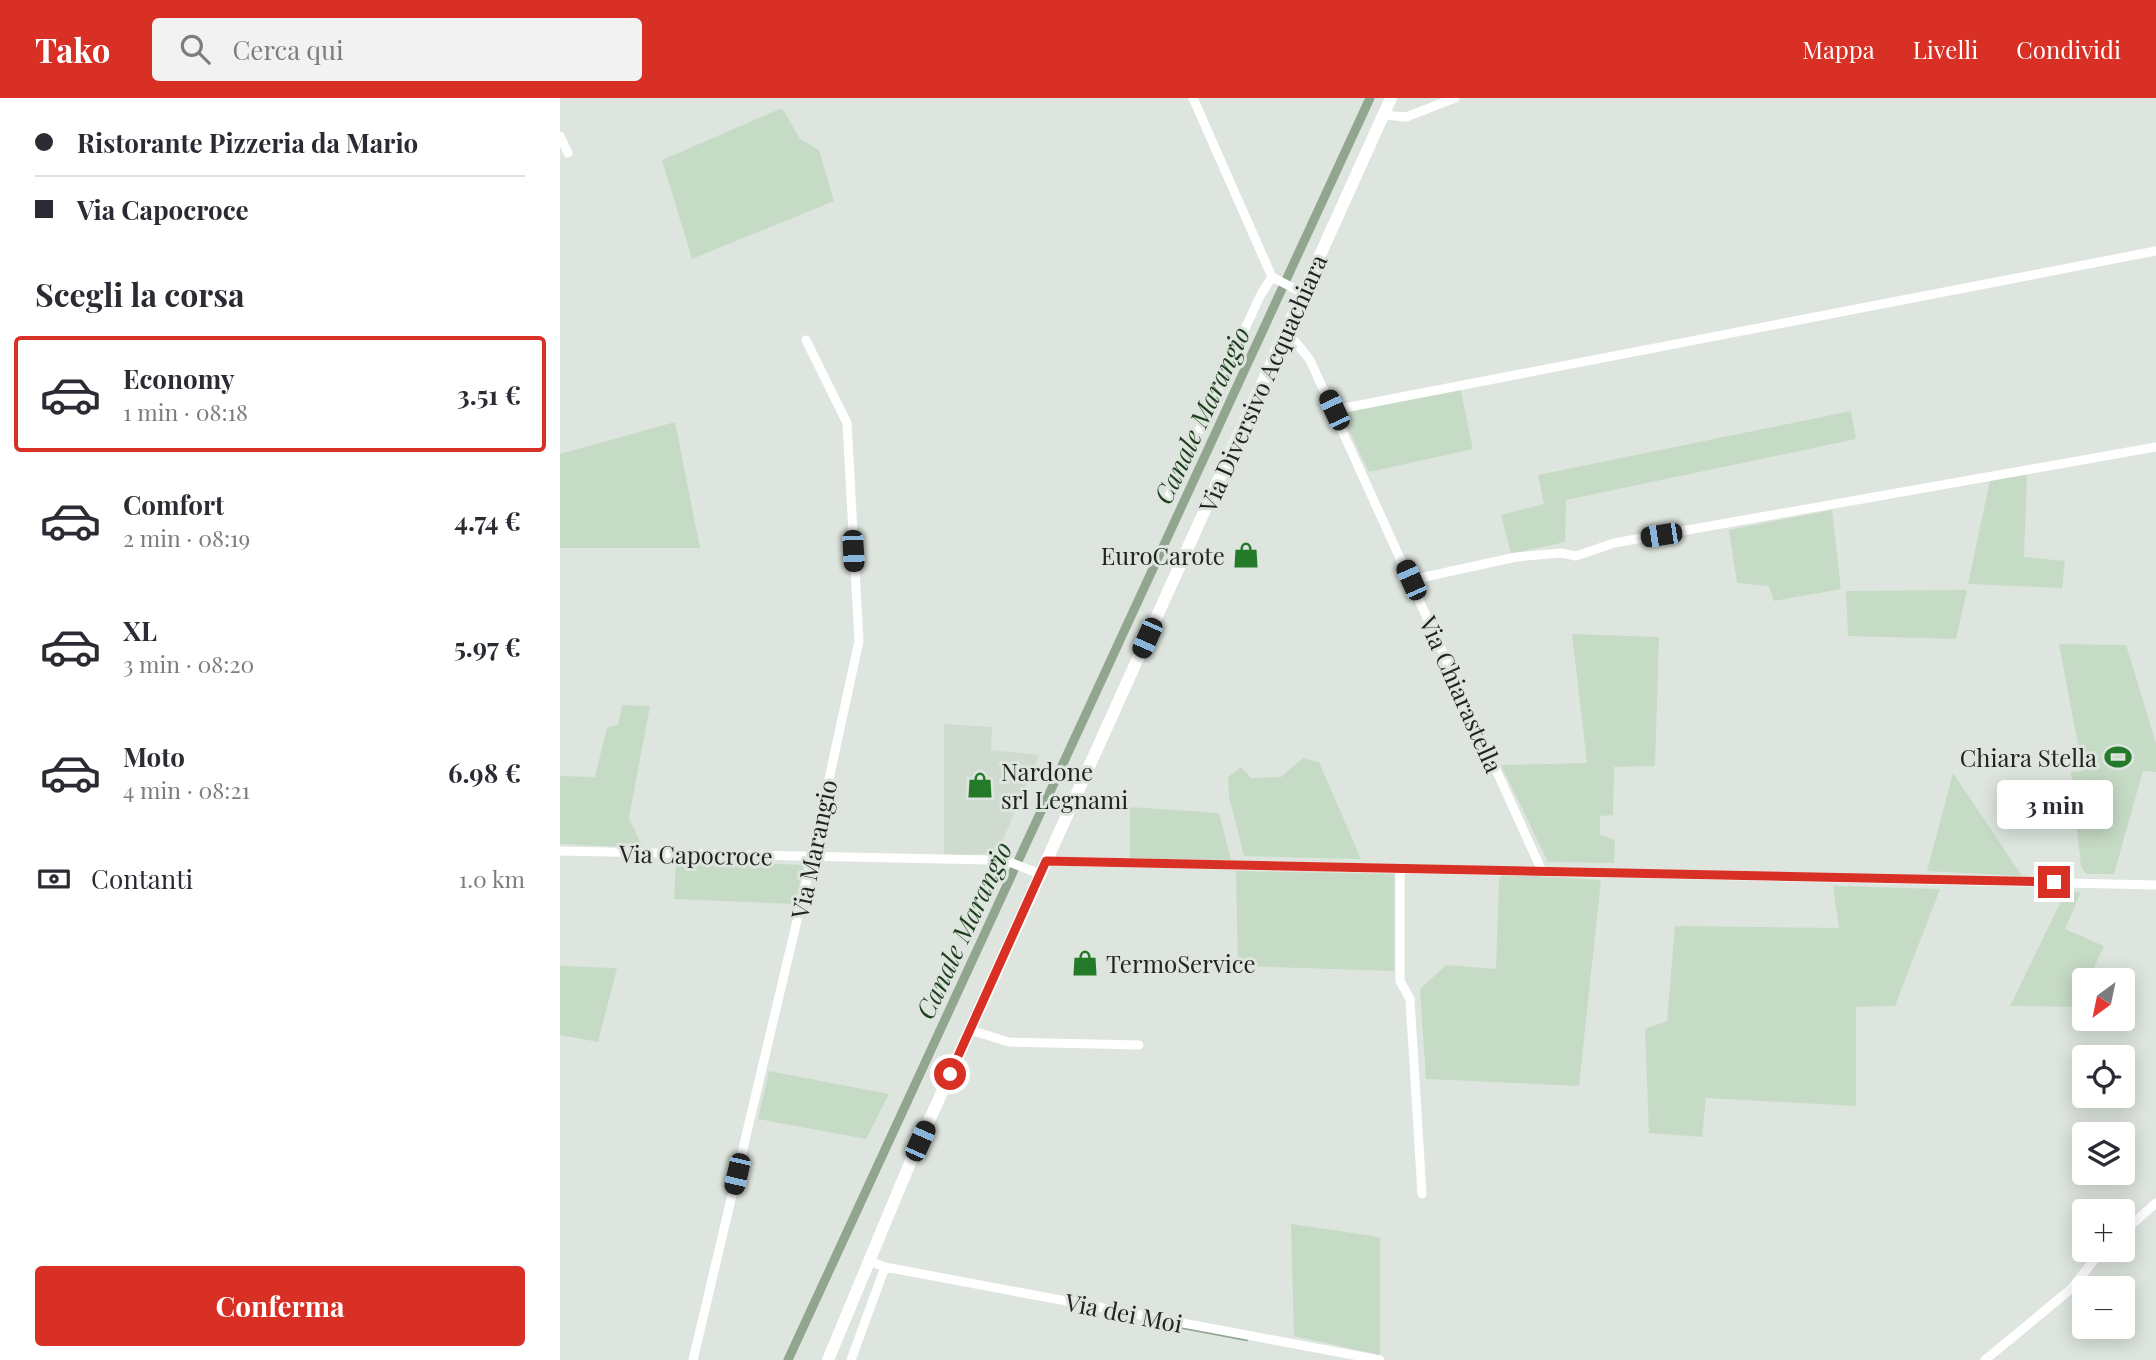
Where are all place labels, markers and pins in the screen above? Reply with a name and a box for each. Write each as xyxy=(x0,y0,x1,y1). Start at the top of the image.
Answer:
place label: EuroCarote xyxy=(1101,539,1225,571)
shop icon: EuroCarote xyxy=(1231,540,1261,570)
place label: Chiara Stella xyxy=(1960,741,2097,773)
sports icon: Chiara Stella xyxy=(2103,742,2133,772)
place label: Nardone srl Legnami xyxy=(1001,755,1128,815)
shop icon: Nardone srl Legnami xyxy=(965,770,995,800)
place label: TermoService xyxy=(1106,947,1256,979)
shop icon: TermoService xyxy=(1070,948,1100,978)

